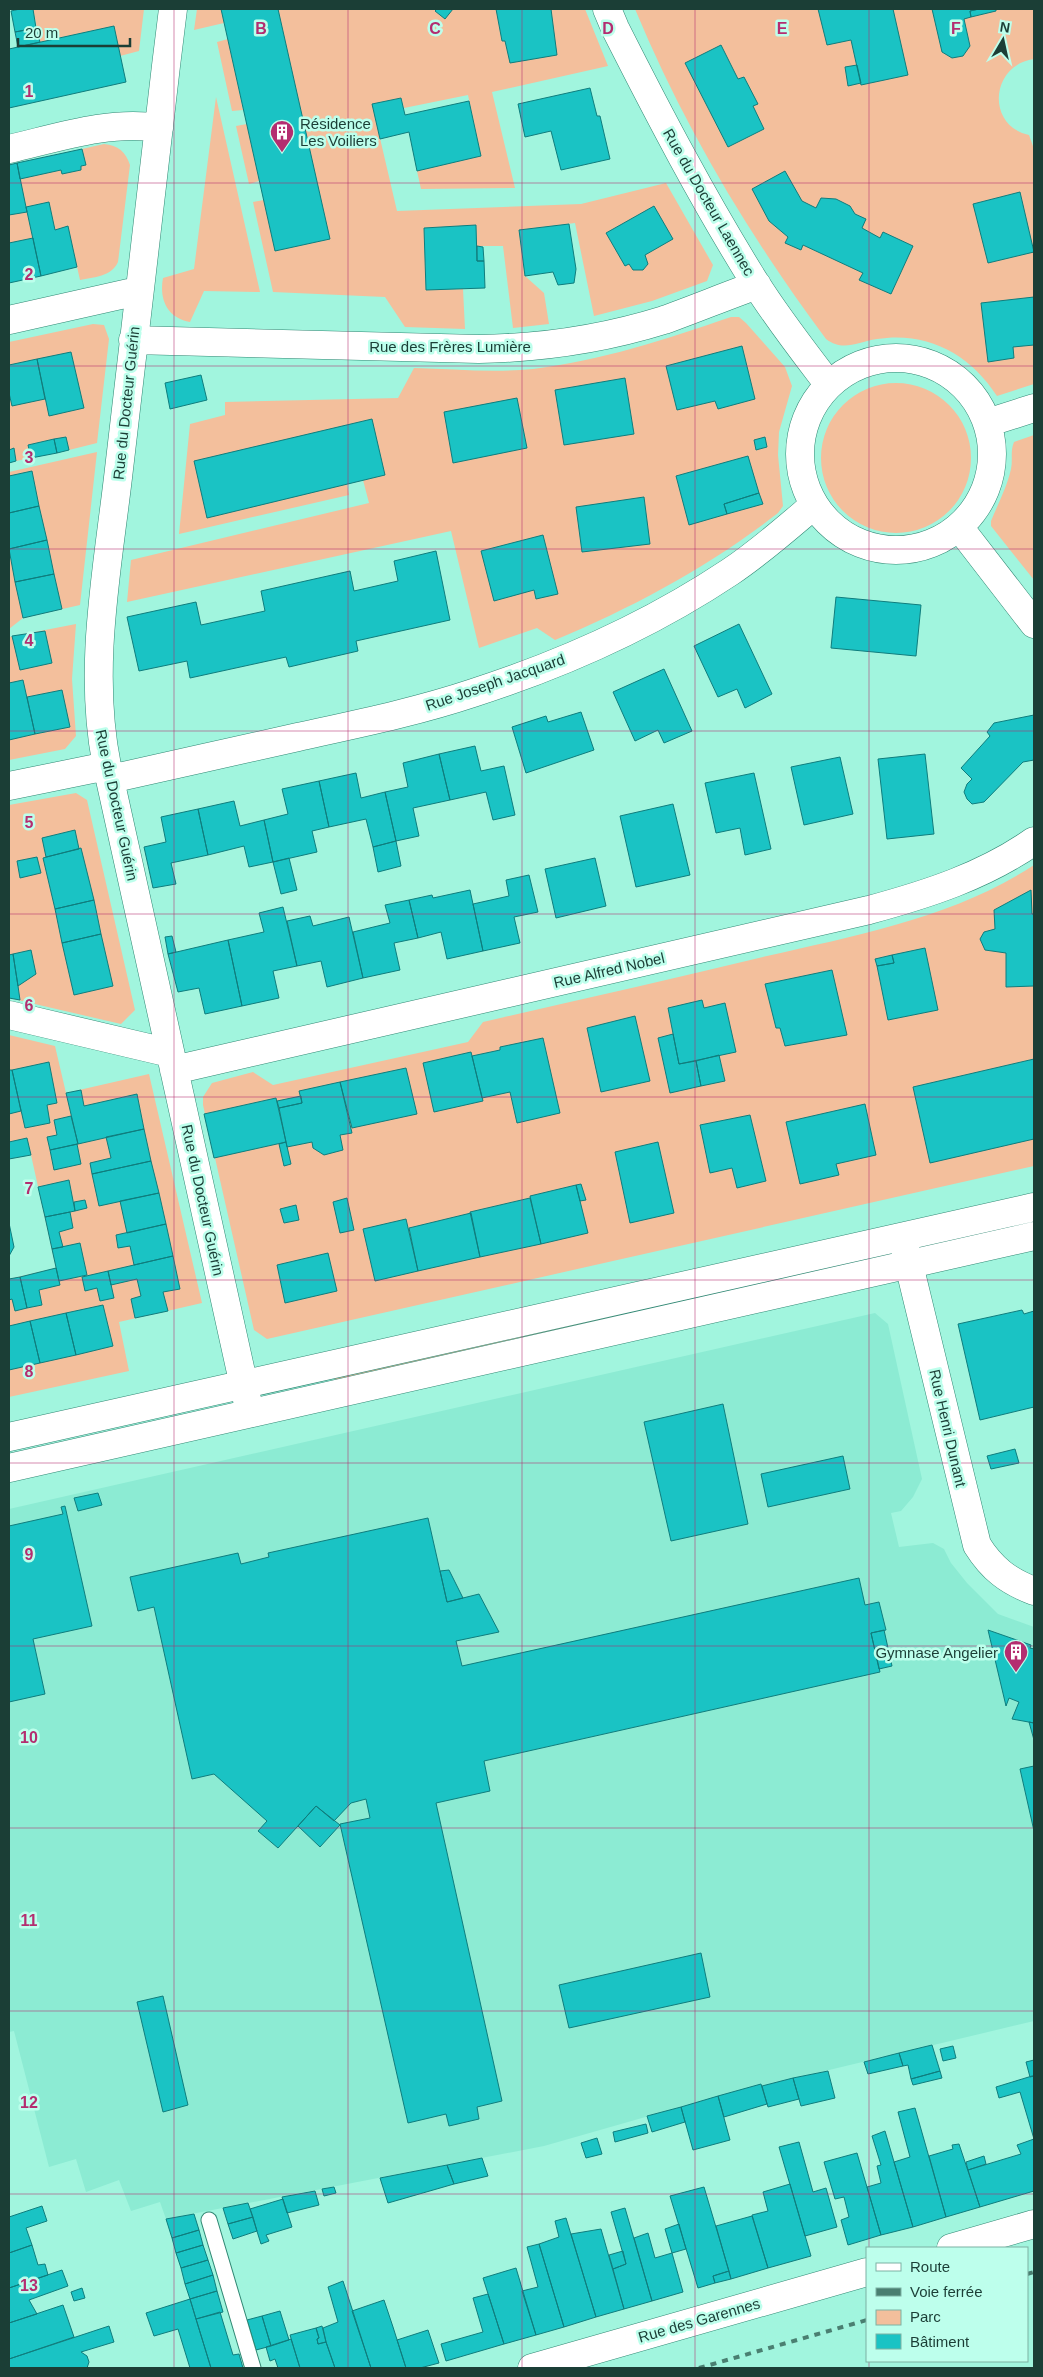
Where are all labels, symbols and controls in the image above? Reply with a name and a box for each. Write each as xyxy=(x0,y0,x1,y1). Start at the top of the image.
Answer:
scale bar xyxy=(18,15,130,47)
north arrow xyxy=(978,15,1028,65)
text: N xyxy=(999,18,1011,36)
text: B xyxy=(255,20,267,37)
text: C xyxy=(429,20,441,37)
text: D xyxy=(602,20,614,37)
text: E xyxy=(777,20,788,37)
text: F xyxy=(951,20,961,37)
text: 20 m xyxy=(25,24,58,41)
text: 1 xyxy=(25,83,34,100)
place label: Résidence Les Voiliers xyxy=(300,115,377,149)
building icon: Résidence Les Voiliers xyxy=(269,119,295,153)
street label: Rue du Docteur Laennec xyxy=(660,126,758,279)
text: 2 xyxy=(25,266,34,283)
street label: Rue du Docteur Guérin xyxy=(109,325,143,481)
street label: Rue des Frères Lumière xyxy=(369,338,531,355)
text: 3 xyxy=(25,449,34,466)
text: 4 xyxy=(25,632,34,649)
street label: Rue Joseph Jacquard xyxy=(423,650,567,714)
street label: Rue du Docteur Guérin xyxy=(93,728,141,882)
text: 5 xyxy=(25,814,34,831)
street label: Rue Alfred Nobel xyxy=(552,949,666,991)
text: 6 xyxy=(25,997,34,1014)
street label: Rue du Docteur Guérin xyxy=(179,1123,227,1277)
text: 7 xyxy=(25,1180,34,1197)
text: 8 xyxy=(25,1363,34,1380)
street label: Rue Henri Dunant xyxy=(926,1368,970,1489)
text: 9 xyxy=(25,1546,34,1563)
building icon: Gymnase Angelier xyxy=(1003,1639,1029,1673)
place label: Gymnase Angelier xyxy=(875,1644,998,1661)
text: 10 xyxy=(20,1729,38,1746)
text: 11 xyxy=(21,1912,38,1929)
text: 12 xyxy=(20,2094,38,2111)
legend xyxy=(866,2247,1028,2362)
text: Route xyxy=(910,2258,950,2275)
text: 13 xyxy=(20,2277,38,2294)
text: Voie ferrée xyxy=(910,2283,983,2300)
street label: Rue des Garennes xyxy=(636,2294,762,2346)
text: Parc xyxy=(910,2308,941,2325)
text: Bâtiment xyxy=(910,2333,970,2350)

